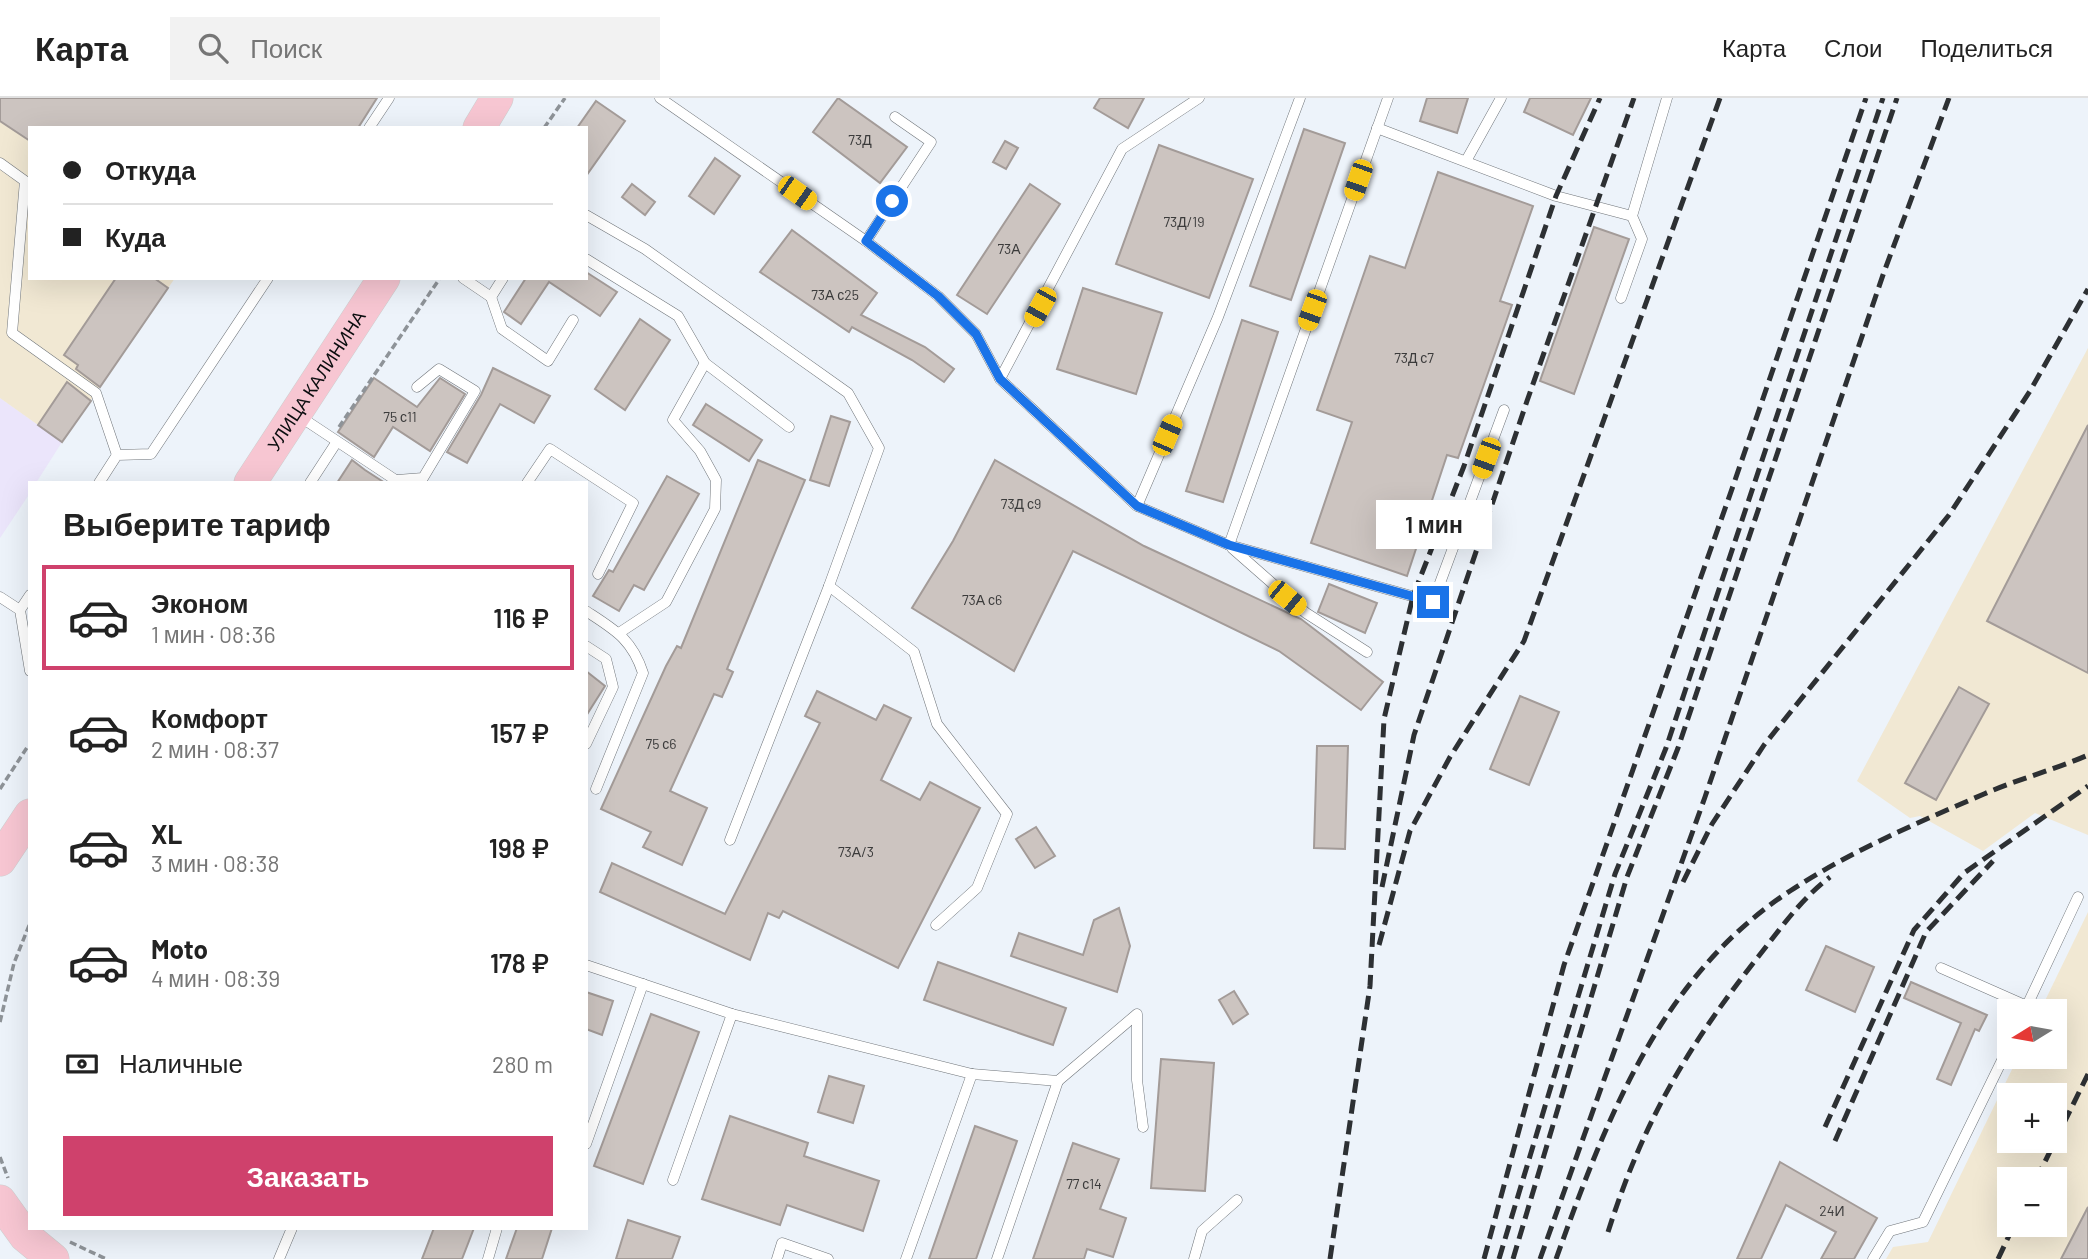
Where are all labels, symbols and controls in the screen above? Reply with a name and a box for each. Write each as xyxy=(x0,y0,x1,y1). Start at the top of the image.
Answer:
search box xyxy=(170,17,660,80)
text: Карта xyxy=(35,28,128,68)
icon: search xyxy=(194,29,232,67)
text: Поиск xyxy=(250,32,322,63)
text: Карта xyxy=(1722,33,1786,62)
text: Слои xyxy=(1824,33,1882,62)
text: Поделиться xyxy=(1920,33,2053,62)
house number: 73Д xyxy=(848,131,872,148)
text: Откуда xyxy=(105,154,196,185)
car xyxy=(1342,157,1375,203)
car xyxy=(774,172,821,214)
route start xyxy=(876,185,908,217)
house number: 73Д/19 xyxy=(1163,213,1205,230)
text: Куда xyxy=(105,221,166,252)
house number: 73А xyxy=(997,240,1021,257)
car xyxy=(1021,284,1060,330)
house number: 73А с25 xyxy=(811,286,859,303)
car xyxy=(1295,287,1330,333)
street label: УЛИЦА КАЛИНИНА xyxy=(262,306,370,455)
house number: 73Д с7 xyxy=(1394,349,1434,366)
house number: 75 с11 xyxy=(383,408,417,425)
car xyxy=(1150,412,1185,458)
car xyxy=(1469,435,1504,481)
house number: 73Д с9 xyxy=(1001,495,1041,512)
callout: 1 мин xyxy=(1375,500,1491,550)
text: Выберите тариф xyxy=(63,504,331,542)
text: 1 мин xyxy=(1405,510,1463,538)
car xyxy=(1265,577,1310,619)
icon: car xyxy=(67,586,130,649)
route end xyxy=(1417,586,1449,618)
text: Эконом xyxy=(151,587,249,618)
house number: 73А с6 xyxy=(962,591,1002,608)
text: 116 ₽ xyxy=(493,602,549,633)
text: 1 мин · 08:36 xyxy=(151,620,276,648)
icon: car xyxy=(67,701,130,764)
text: Комфорт xyxy=(151,702,268,733)
text: 157 ₽ xyxy=(490,717,549,748)
text: 2 мин · 08:37 xyxy=(151,735,279,763)
house number: 75 с6 xyxy=(646,735,676,752)
icon: car xyxy=(67,816,130,879)
text: XL xyxy=(151,818,182,849)
text: 198 ₽ xyxy=(489,832,549,863)
house number: 73А/3 xyxy=(838,843,874,860)
text: 3 мин · 08:38 xyxy=(151,849,279,877)
icon: car xyxy=(67,931,130,994)
text: Moto xyxy=(151,933,208,964)
text: 178 ₽ xyxy=(490,947,549,978)
text: 4 мин · 08:39 xyxy=(151,964,280,992)
north arrow xyxy=(1997,999,2067,1069)
map controls xyxy=(1997,999,2067,1237)
icon: cash xyxy=(63,1045,101,1083)
text: Наличные xyxy=(119,1047,243,1078)
text: 280 m xyxy=(492,1050,553,1078)
button: + xyxy=(1997,1083,2067,1153)
button: Заказать xyxy=(63,1136,553,1216)
button: − xyxy=(1997,1167,2067,1237)
house number: 77 с14 xyxy=(1066,1175,1102,1192)
house number: 24И xyxy=(1819,1202,1845,1219)

